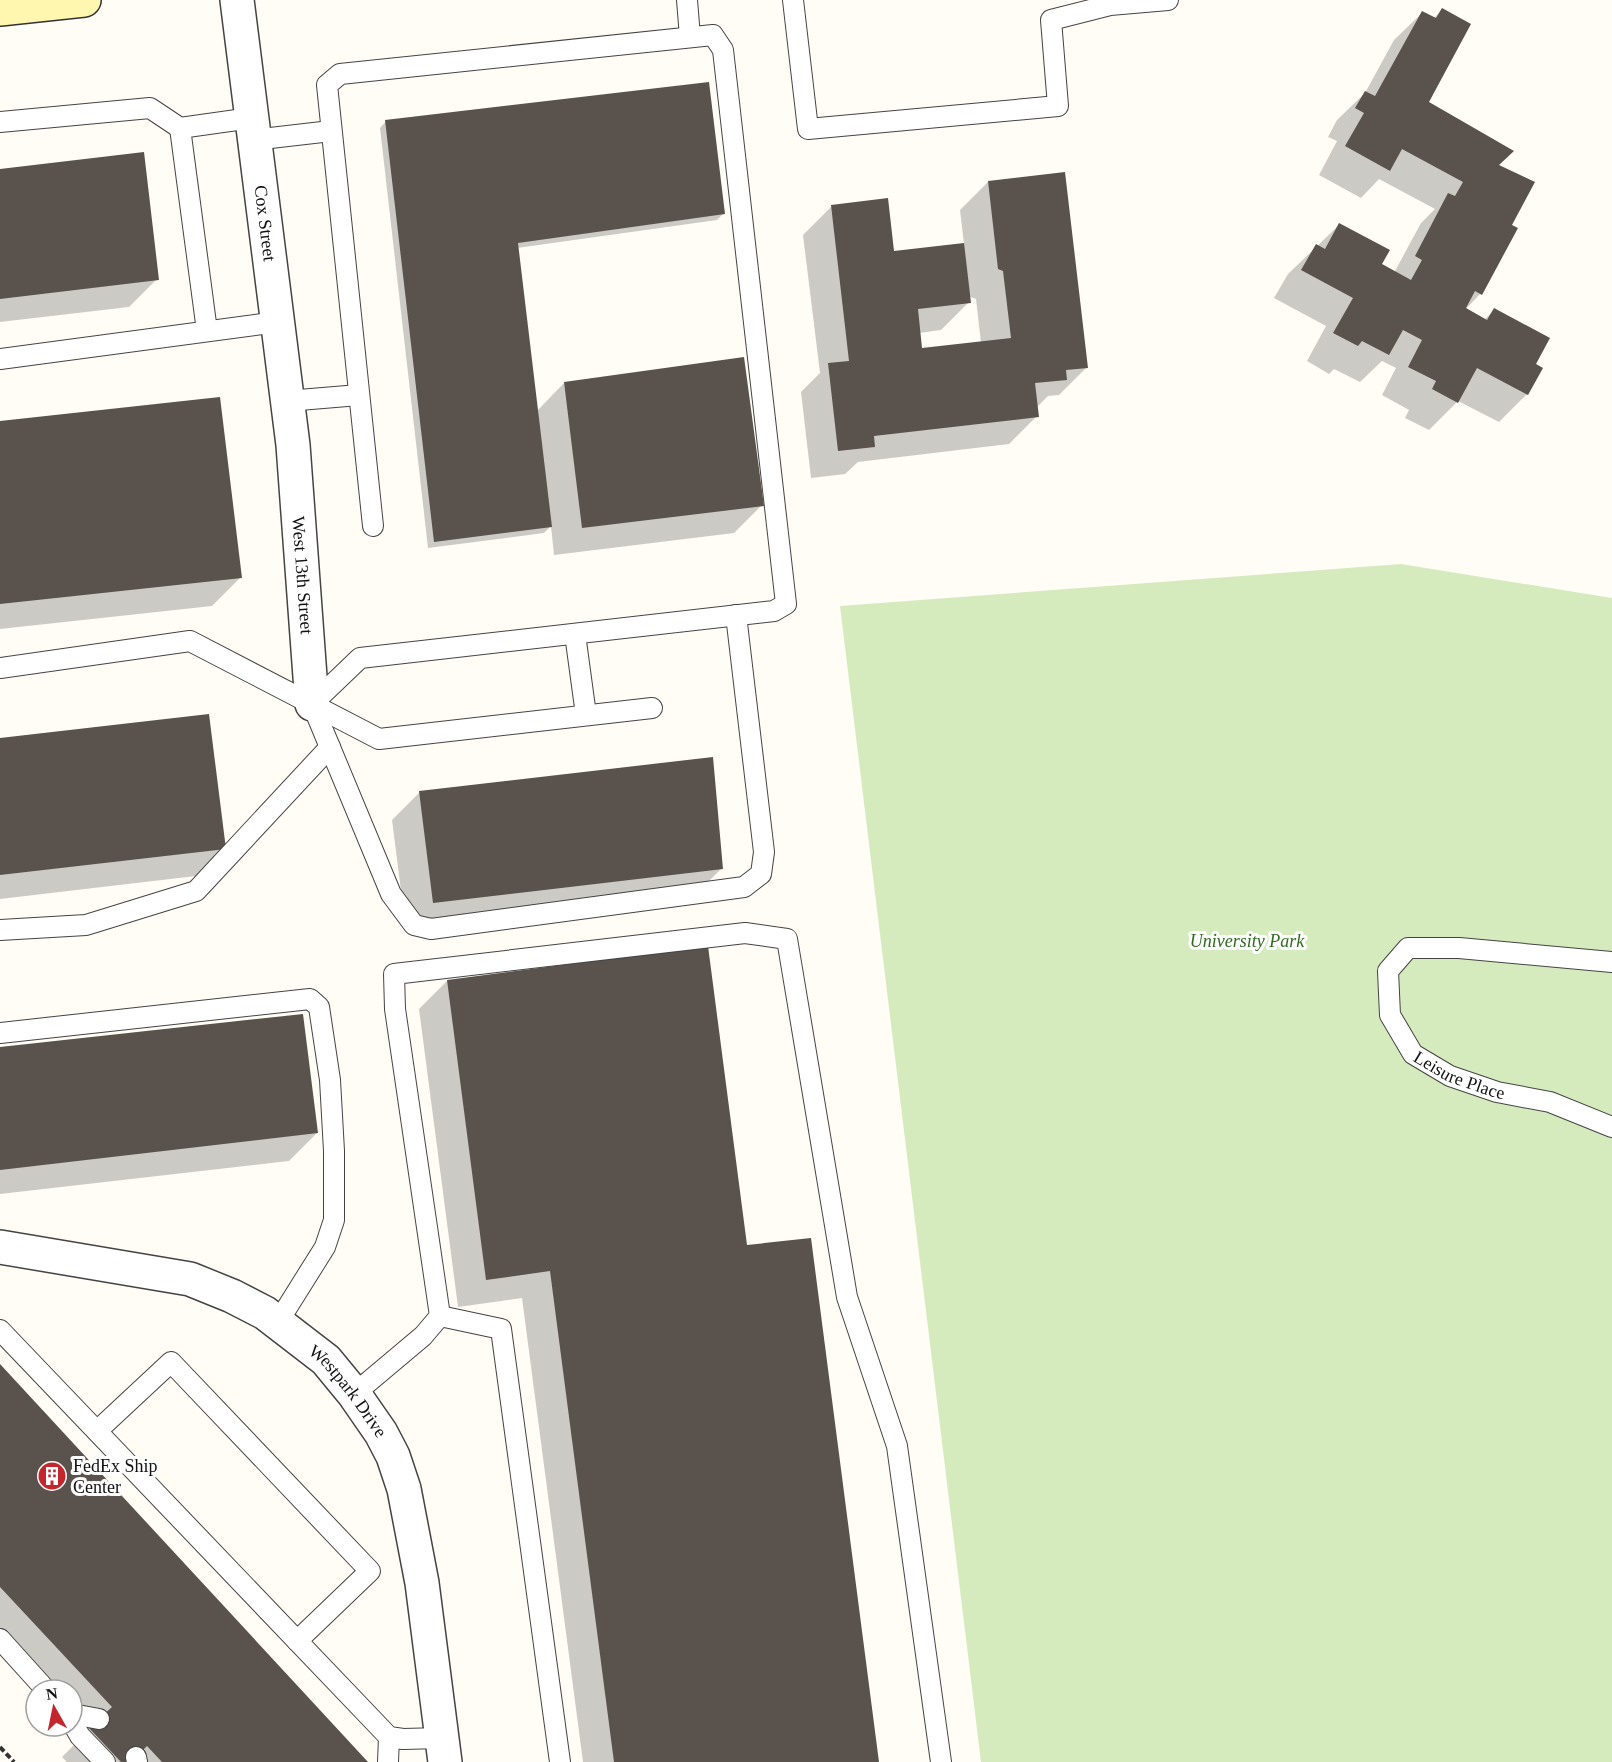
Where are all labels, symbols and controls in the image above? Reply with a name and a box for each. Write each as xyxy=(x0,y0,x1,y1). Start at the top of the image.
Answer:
street label: Cox Street xyxy=(250,184,280,262)
street label: West 13th Street xyxy=(288,515,317,635)
park label: University Park xyxy=(1190,931,1305,951)
street label: Leisure Place xyxy=(1410,1047,1506,1103)
street label: Westpark Drive xyxy=(305,1341,391,1441)
place label: FedEx Ship Center xyxy=(73,1456,158,1497)
building icon: FedEx Ship Center xyxy=(36,1460,68,1492)
north arrow xyxy=(24,1678,84,1738)
text: N xyxy=(45,1684,59,1703)

